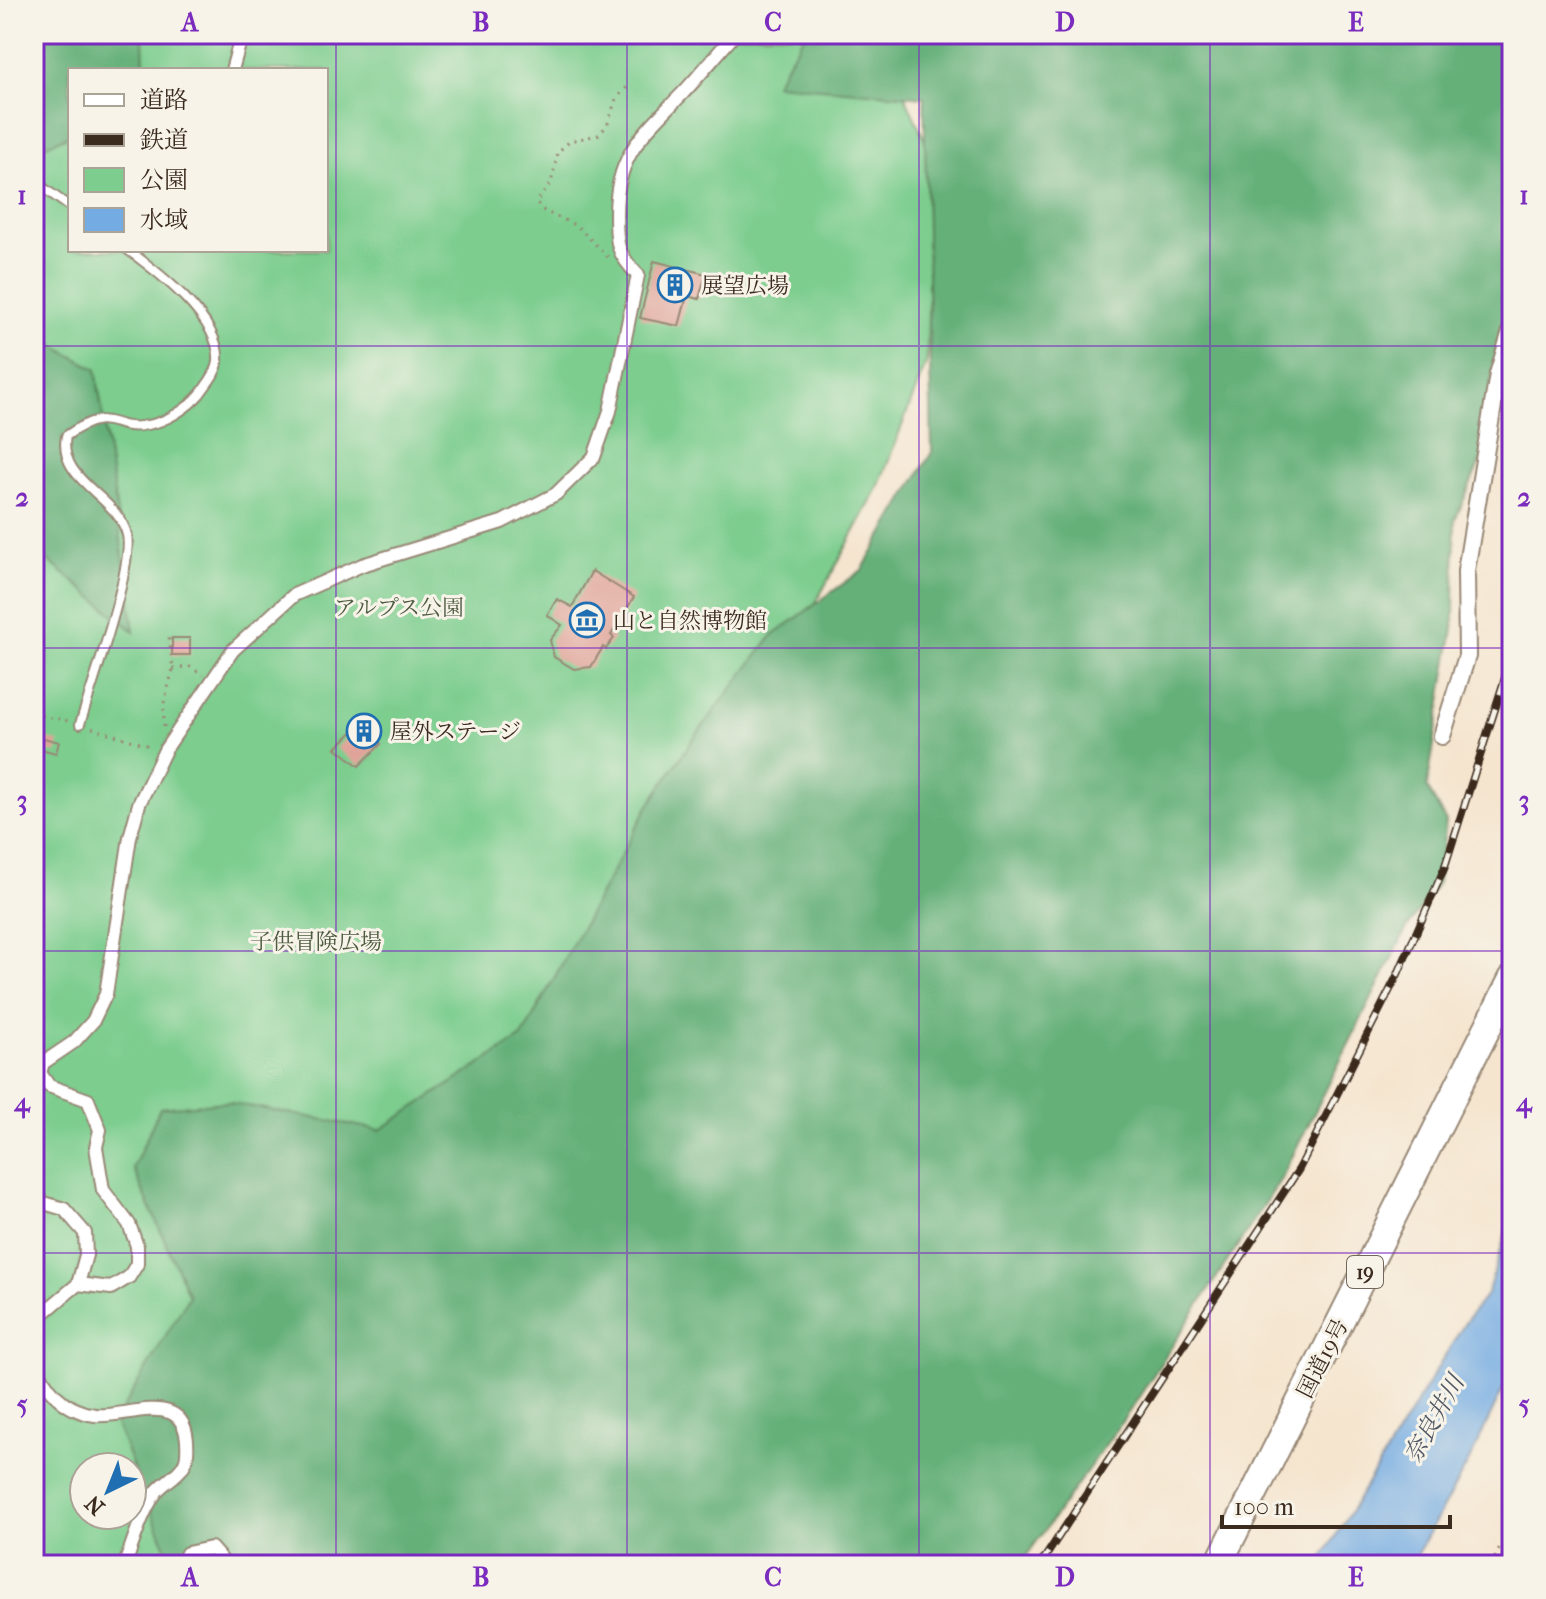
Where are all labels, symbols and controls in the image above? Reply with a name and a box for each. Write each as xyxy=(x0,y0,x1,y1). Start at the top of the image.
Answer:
text: A xyxy=(180,7,200,38)
text: B xyxy=(473,7,490,38)
text: C xyxy=(764,7,782,38)
text: D xyxy=(1055,7,1075,38)
text: E xyxy=(1348,7,1364,38)
legend xyxy=(68,68,328,252)
text: 道路 xyxy=(140,86,188,114)
text: 鉄道 xyxy=(140,126,188,154)
text: 公園 xyxy=(140,166,188,194)
text: 1 xyxy=(17,180,27,211)
text: 1 xyxy=(1519,180,1529,211)
text: 水域 xyxy=(140,206,188,234)
building icon: 展望広場 xyxy=(656,266,694,304)
place label: 展望広場 xyxy=(701,273,789,299)
text: 2 xyxy=(15,482,29,513)
text: 2 xyxy=(1517,482,1531,513)
park label: アルプス公園 xyxy=(334,595,464,621)
museum icon: 山と自然博物館 xyxy=(568,601,606,639)
place label: 山と自然博物館 xyxy=(613,608,767,634)
building icon: 屋外ステージ xyxy=(345,712,383,750)
place label: 屋外ステージ xyxy=(390,719,521,745)
text: 3 xyxy=(17,785,27,816)
text: 3 xyxy=(1519,785,1529,816)
park label: 子供冒険広場 xyxy=(250,929,382,955)
text: 4 xyxy=(13,1087,31,1119)
text: 4 xyxy=(1515,1087,1533,1119)
road number: 19 xyxy=(1347,1256,1383,1288)
street label: 国道19号 xyxy=(1292,1315,1354,1402)
water label: 奈良井川 xyxy=(1398,1368,1471,1468)
text: 5 xyxy=(16,1389,28,1420)
text: 5 xyxy=(1518,1389,1530,1420)
north arrow xyxy=(68,1451,148,1531)
scale bar xyxy=(1222,1479,1450,1529)
text: N xyxy=(80,1489,110,1520)
text: 100 m xyxy=(1234,1493,1294,1521)
text: A xyxy=(180,1562,200,1593)
text: B xyxy=(473,1562,490,1593)
text: C xyxy=(764,1562,782,1593)
text: D xyxy=(1055,1562,1075,1593)
text: E xyxy=(1348,1562,1364,1593)

